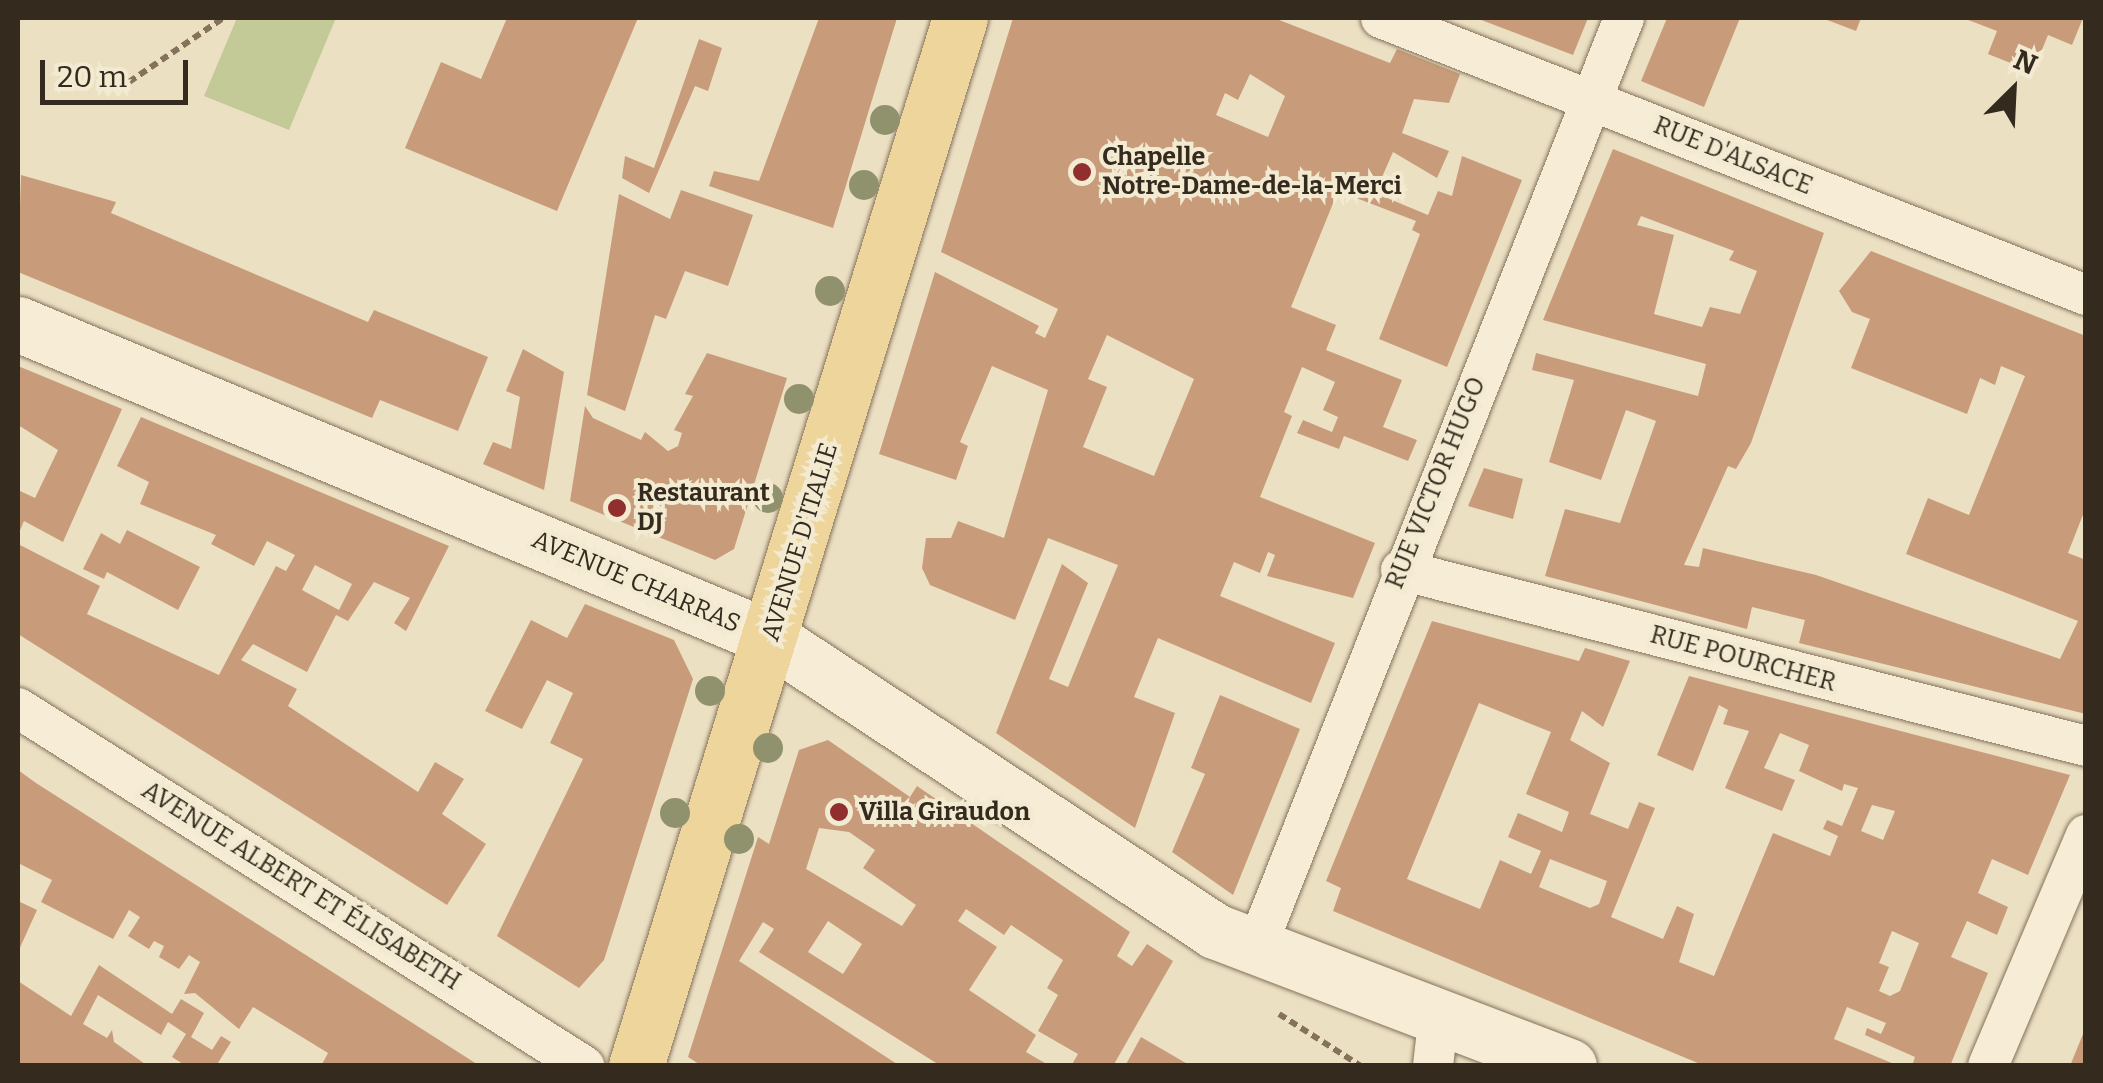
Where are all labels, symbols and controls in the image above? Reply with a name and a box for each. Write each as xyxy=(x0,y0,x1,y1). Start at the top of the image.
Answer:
scale bar xyxy=(45,40,192,102)
north arrow xyxy=(1963,40,2063,140)
text: N xyxy=(2009,43,2042,82)
text: 20 m xyxy=(57,59,127,95)
street label: RUE D'ALSACE xyxy=(1649,111,1817,201)
place label: Chapelle Notre-Dame-de-la-Merci xyxy=(1102,143,1402,202)
marker: Chapelle Notre-Dame-de-la-Merci xyxy=(1071,161,1093,183)
street label: RUE VICTOR HUGO xyxy=(1380,373,1492,593)
street label: AVENUE D'ITALIE xyxy=(756,439,844,645)
place label: Restaurant DJ xyxy=(637,479,770,538)
marker: Restaurant DJ xyxy=(606,497,628,519)
street label: AVENUE CHARRAS xyxy=(527,525,745,639)
street label: RUE POURCHER xyxy=(1647,620,1839,698)
street label: AVENUE ALBERT ET ÉLISABETH xyxy=(136,775,466,997)
place label: Villa Giraudon xyxy=(859,797,1030,827)
marker: Villa Giraudon xyxy=(828,801,850,823)

